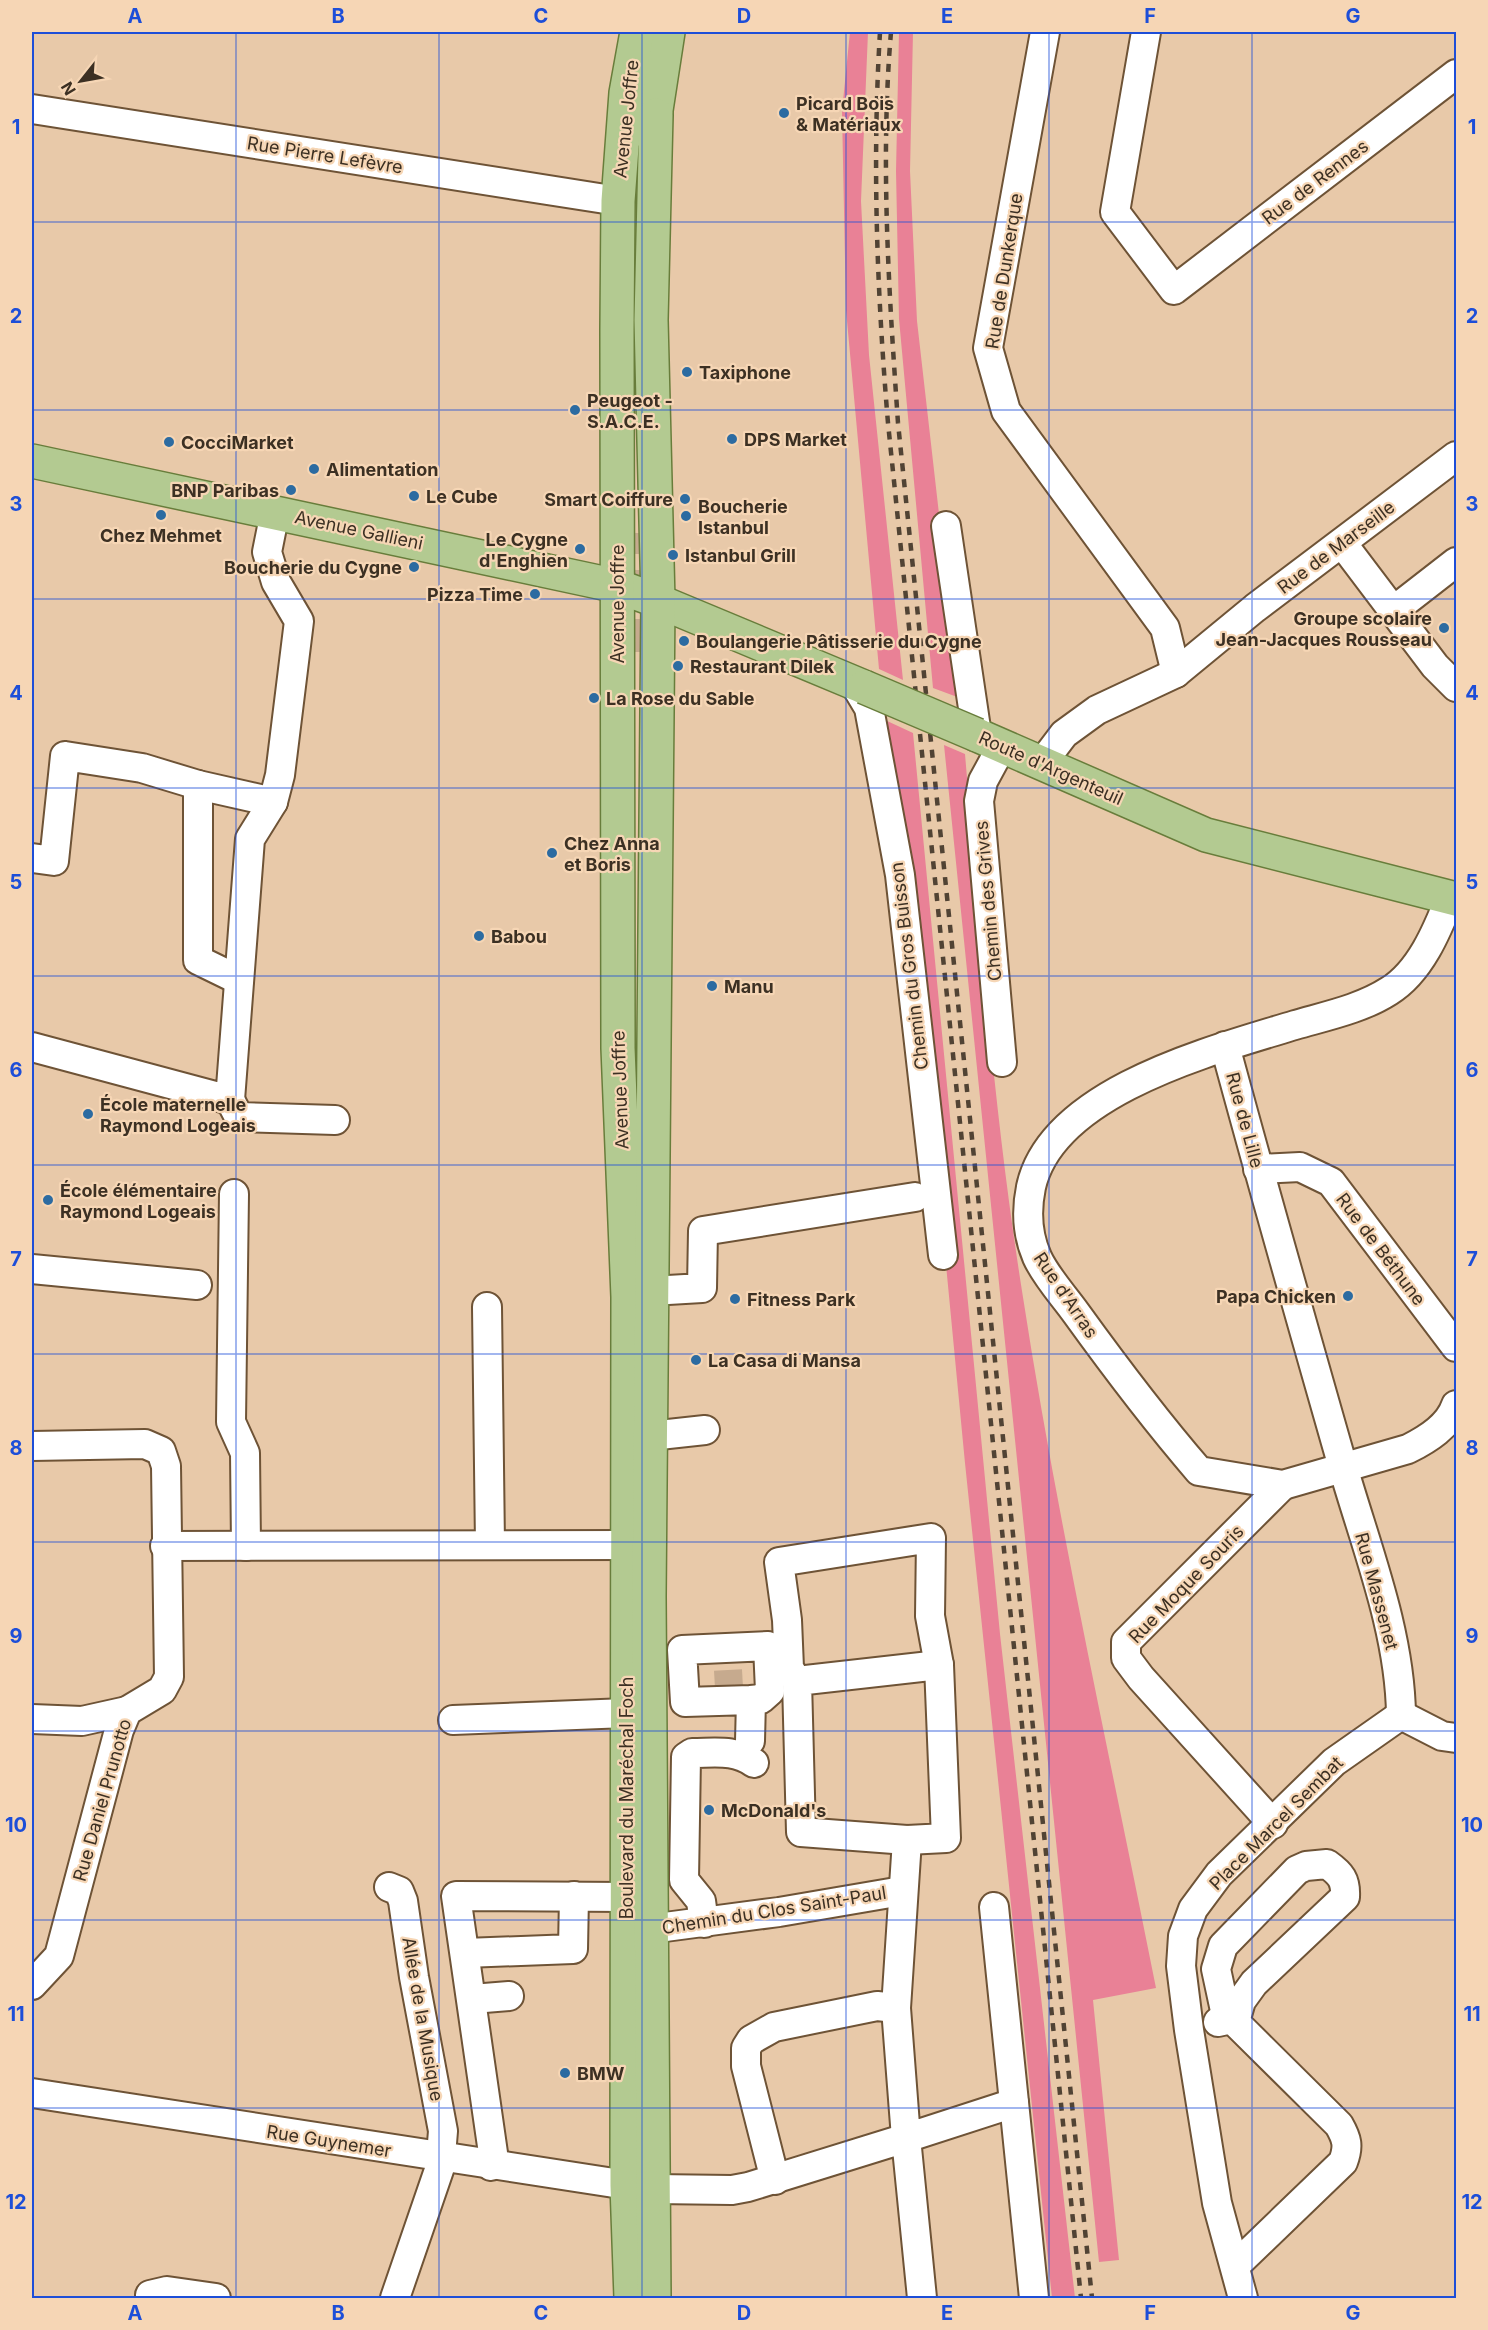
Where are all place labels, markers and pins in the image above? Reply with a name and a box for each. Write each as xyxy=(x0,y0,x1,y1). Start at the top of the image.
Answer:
place label: Picard Bois & Matériaux xyxy=(796,93,902,135)
marker: Picard Bois & Matériaux xyxy=(777,106,791,120)
place label: Taxiphone xyxy=(699,362,791,383)
marker: Taxiphone xyxy=(680,365,694,379)
place label: Peugeot - S.A.C.E. xyxy=(587,390,673,432)
marker: Peugeot - S.A.C.E. xyxy=(568,403,582,417)
place label: DPS Market xyxy=(744,429,847,450)
place label: CocciMarket xyxy=(181,432,294,453)
marker: DPS Market xyxy=(725,432,739,446)
marker: CocciMarket xyxy=(162,435,176,449)
place label: Alimentation xyxy=(326,459,438,480)
marker: Alimentation xyxy=(307,462,321,476)
place label: BNP Paribas xyxy=(171,480,279,501)
marker: BNP Paribas xyxy=(284,483,298,497)
place label: Le Cube xyxy=(426,486,498,507)
marker: Le Cube xyxy=(407,489,421,503)
place label: Smart Coiffure xyxy=(544,489,673,510)
marker: Smart Coiffure xyxy=(678,492,692,506)
place label: Boucherie Istanbul xyxy=(698,496,788,538)
marker: Chez Mehmet xyxy=(154,508,168,522)
marker: Boucherie Istanbul xyxy=(679,509,693,523)
place label: Chez Mehmet xyxy=(100,525,222,546)
place label: Le Cygne d'Enghien xyxy=(479,529,568,571)
marker: Le Cygne d'Enghien xyxy=(573,542,587,556)
place label: Istanbul Grill xyxy=(685,545,796,566)
marker: Istanbul Grill xyxy=(666,548,680,562)
place label: Boucherie du Cygne xyxy=(224,557,402,578)
marker: Boucherie du Cygne xyxy=(407,560,421,574)
place label: Pizza Time xyxy=(427,584,523,605)
marker: Pizza Time xyxy=(528,587,542,601)
place label: Groupe scolaire Jean-Jacques Rousseau xyxy=(1216,608,1432,650)
marker: Groupe scolaire Jean-Jacques Rousseau xyxy=(1437,621,1451,635)
place label: Boulangerie Pâtisserie du Cygne xyxy=(696,631,982,652)
marker: Boulangerie Pâtisserie du Cygne xyxy=(677,634,691,648)
place label: Restaurant Dilek xyxy=(690,656,835,677)
marker: Restaurant Dilek xyxy=(671,659,685,673)
place label: La Rose du Sable xyxy=(606,688,755,709)
marker: La Rose du Sable xyxy=(587,691,601,705)
place label: Chez Anna et Boris xyxy=(564,833,660,875)
marker: Chez Anna et Boris xyxy=(545,846,559,860)
place label: Babou xyxy=(491,926,547,947)
marker: Babou xyxy=(472,929,486,943)
place label: Manu xyxy=(724,976,774,997)
marker: Manu xyxy=(705,979,719,993)
place label: École maternelle Raymond Logeais xyxy=(100,1094,256,1136)
marker: École maternelle Raymond Logeais xyxy=(81,1107,95,1121)
place label: École élémentaire Raymond Logeais xyxy=(60,1180,217,1222)
marker: École élémentaire Raymond Logeais xyxy=(41,1193,55,1207)
place label: Papa Chicken xyxy=(1216,1286,1336,1307)
place label: Fitness Park xyxy=(747,1289,856,1310)
marker: Papa Chicken xyxy=(1341,1289,1355,1303)
marker: Fitness Park xyxy=(728,1292,742,1306)
place label: La Casa di Mansa xyxy=(708,1350,861,1371)
marker: La Casa di Mansa xyxy=(689,1353,703,1367)
place label: McDonald's xyxy=(721,1800,826,1821)
marker: McDonald's xyxy=(702,1803,716,1817)
place label: BMW xyxy=(577,2063,625,2084)
marker: BMW xyxy=(558,2066,572,2080)

